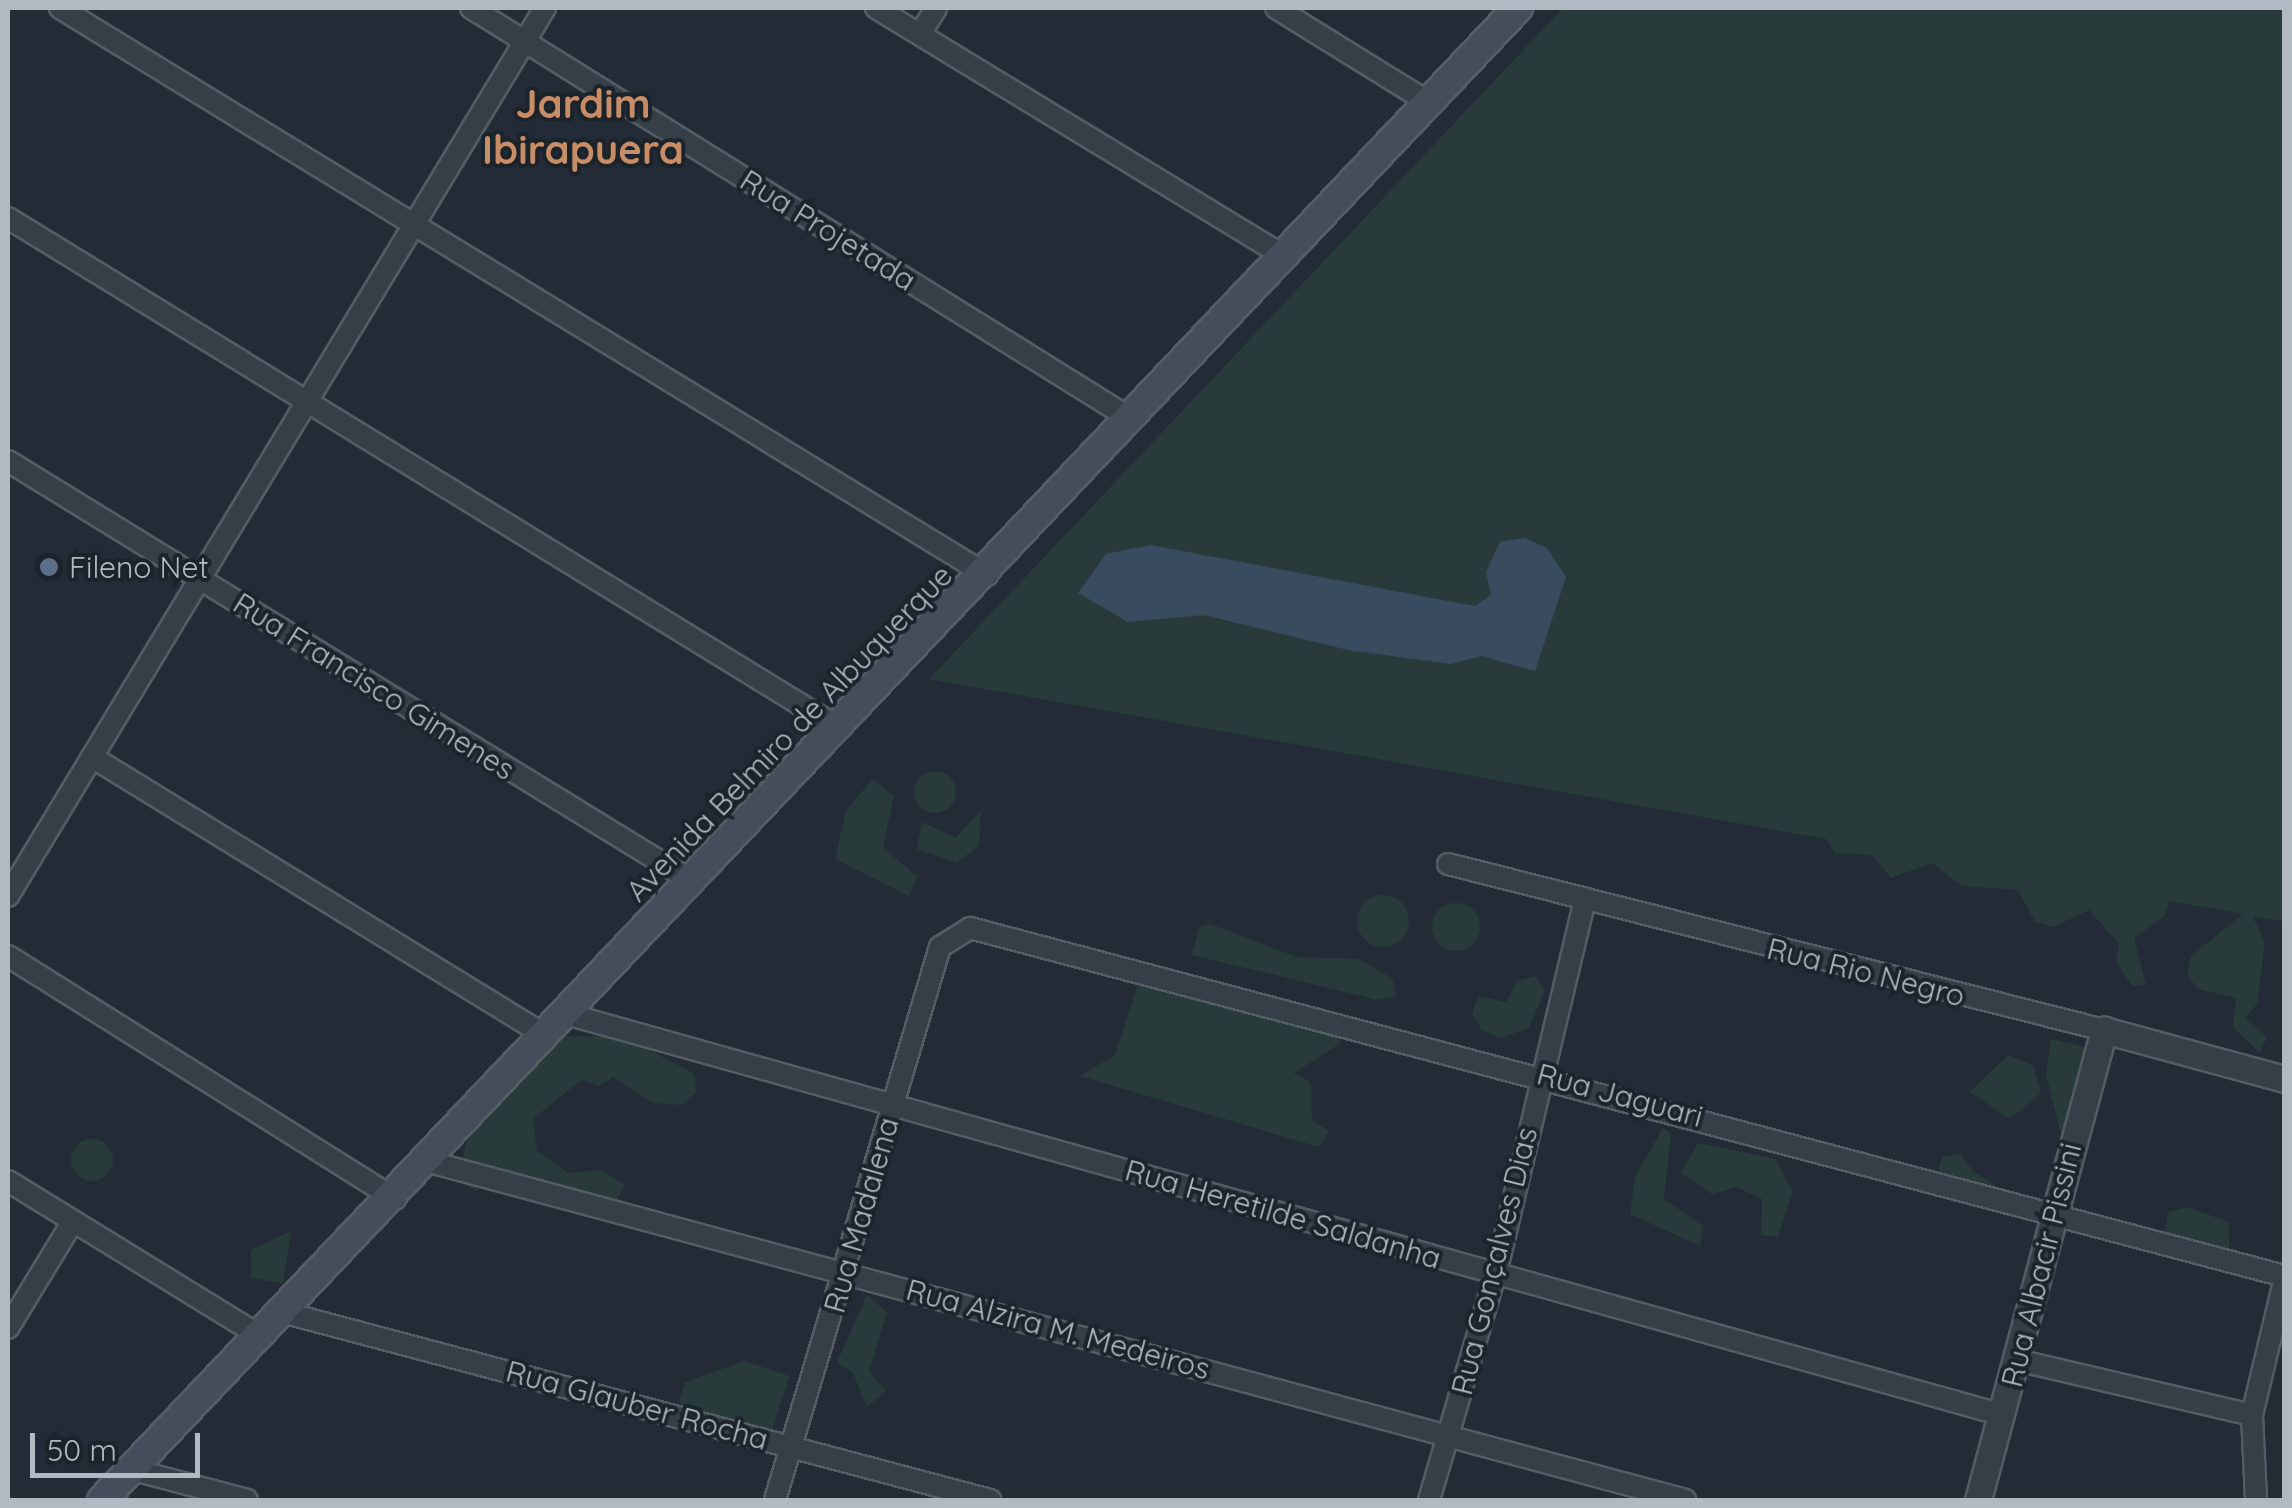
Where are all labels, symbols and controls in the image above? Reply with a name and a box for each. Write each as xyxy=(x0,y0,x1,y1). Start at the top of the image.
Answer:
district label: Jardim Ibirapuera xyxy=(482,79,684,173)
street label: Rua Projetada xyxy=(734,162,922,298)
place label: Fileno Net xyxy=(69,549,209,585)
marker: Fileno Net xyxy=(38,556,60,578)
street label: Avenida Belmiro de Albuquerque xyxy=(618,557,960,909)
street label: Rua Francisco Gimenes xyxy=(227,585,521,787)
street label: Rua Rio Negro xyxy=(1763,930,1969,1014)
street label: Rua Jaguari xyxy=(1533,1056,1707,1134)
street label: Rua Madalena xyxy=(816,1113,906,1317)
street label: Rua Gonçalves Dias xyxy=(1443,1123,1545,1399)
street label: Rua Albacir Pissini xyxy=(1993,1139,2089,1391)
street label: Rua Heretilde Saldanha xyxy=(1121,1152,1445,1276)
street label: Rua Alzira M. Medeiros xyxy=(902,1271,1214,1387)
street label: Rua Glauber Rocha xyxy=(502,1353,772,1457)
scale bar xyxy=(35,1413,205,1475)
text: 50 m xyxy=(47,1431,117,1469)

